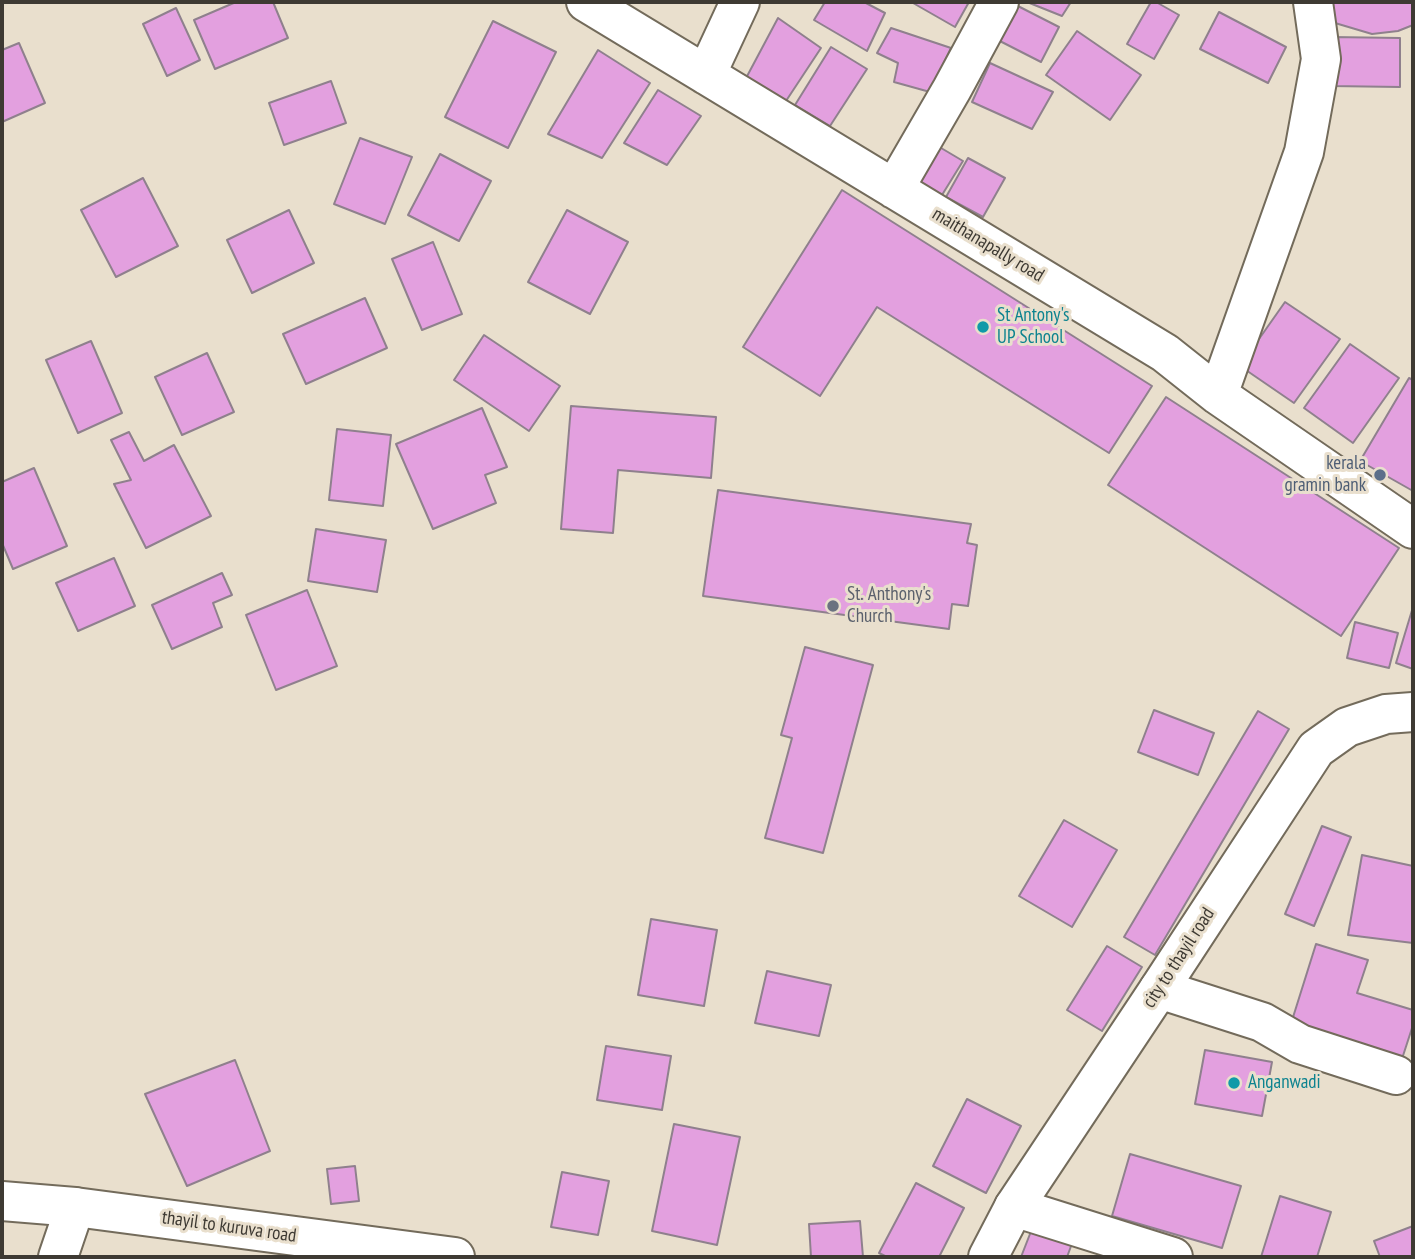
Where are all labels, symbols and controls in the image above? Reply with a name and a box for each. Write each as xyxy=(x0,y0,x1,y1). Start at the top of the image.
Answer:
street label: maithanapally road xyxy=(928,203,1048,287)
place label: St Antony's UP School xyxy=(997,305,1069,349)
marker: St Antony's UP School xyxy=(975,319,991,335)
place label: kerala gramin bank xyxy=(1285,453,1366,497)
marker: kerala gramin bank xyxy=(1372,467,1388,483)
place label: St. Anthony's Church xyxy=(847,584,931,628)
marker: St. Anthony's Church xyxy=(825,598,841,614)
street label: city to thayil road xyxy=(1138,904,1220,1012)
place label: Anganwadi xyxy=(1248,1072,1321,1094)
marker: Anganwadi xyxy=(1226,1075,1242,1091)
street label: thayil to kuruva road xyxy=(160,1206,298,1248)

